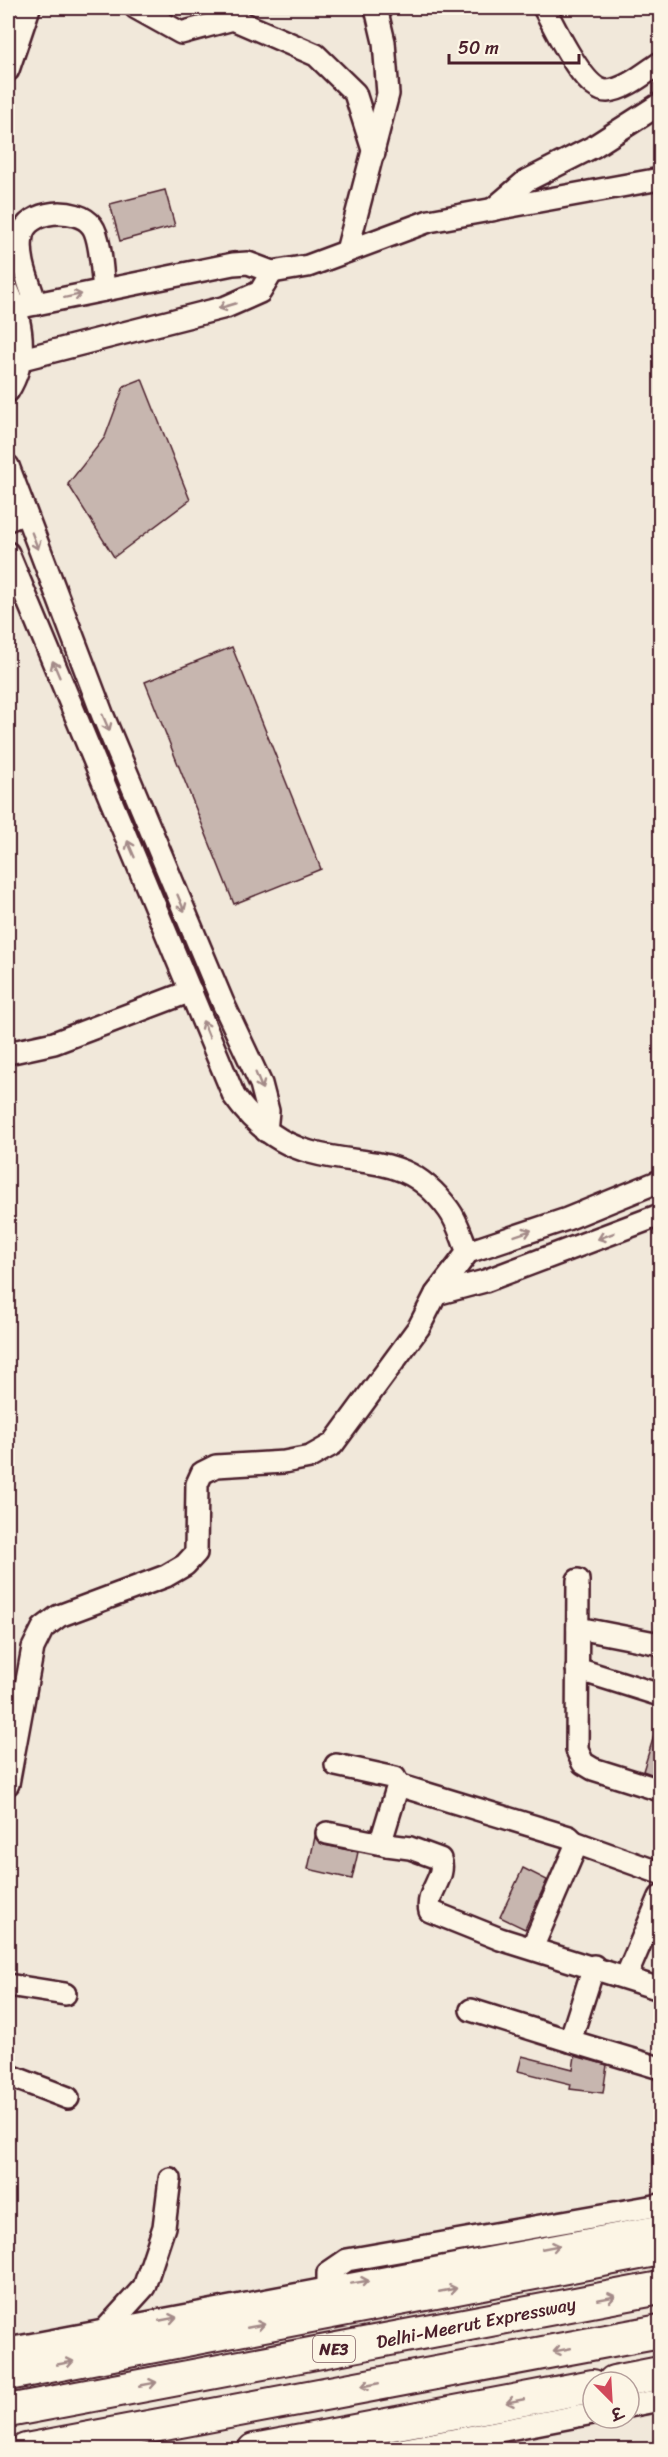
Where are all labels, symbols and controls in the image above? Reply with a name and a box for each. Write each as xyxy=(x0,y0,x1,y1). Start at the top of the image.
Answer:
scale bar xyxy=(449,27,580,65)
text: 50 m xyxy=(458,32,499,64)
one-way arrow xyxy=(63,290,83,301)
one-way arrow xyxy=(218,301,237,312)
one-way arrow xyxy=(31,531,42,550)
one-way arrow xyxy=(50,660,61,678)
one-way arrow xyxy=(101,713,112,732)
one-way arrow xyxy=(125,840,136,858)
one-way arrow xyxy=(176,893,187,911)
one-way arrow xyxy=(200,1020,211,1038)
one-way arrow xyxy=(254,1072,265,1090)
one-way arrow xyxy=(513,1227,532,1238)
one-way arrow xyxy=(597,1231,616,1242)
one-way arrow xyxy=(541,2241,561,2252)
one-way arrow xyxy=(349,2277,369,2288)
one-way arrow xyxy=(438,2284,457,2295)
street label: Delhi-Meerut Expressway xyxy=(374,2288,579,2358)
one-way arrow xyxy=(597,2292,617,2303)
one-way arrow xyxy=(158,2313,178,2324)
one-way arrow xyxy=(246,2320,266,2331)
road number: NE3 xyxy=(313,2336,355,2362)
one-way arrow xyxy=(552,2344,572,2355)
one-way arrow xyxy=(55,2357,74,2368)
north arrow xyxy=(581,2370,641,2430)
one-way arrow xyxy=(137,2378,157,2389)
one-way arrow xyxy=(361,2380,380,2391)
one-way arrow xyxy=(506,2395,525,2406)
text: उ xyxy=(605,2397,629,2429)

